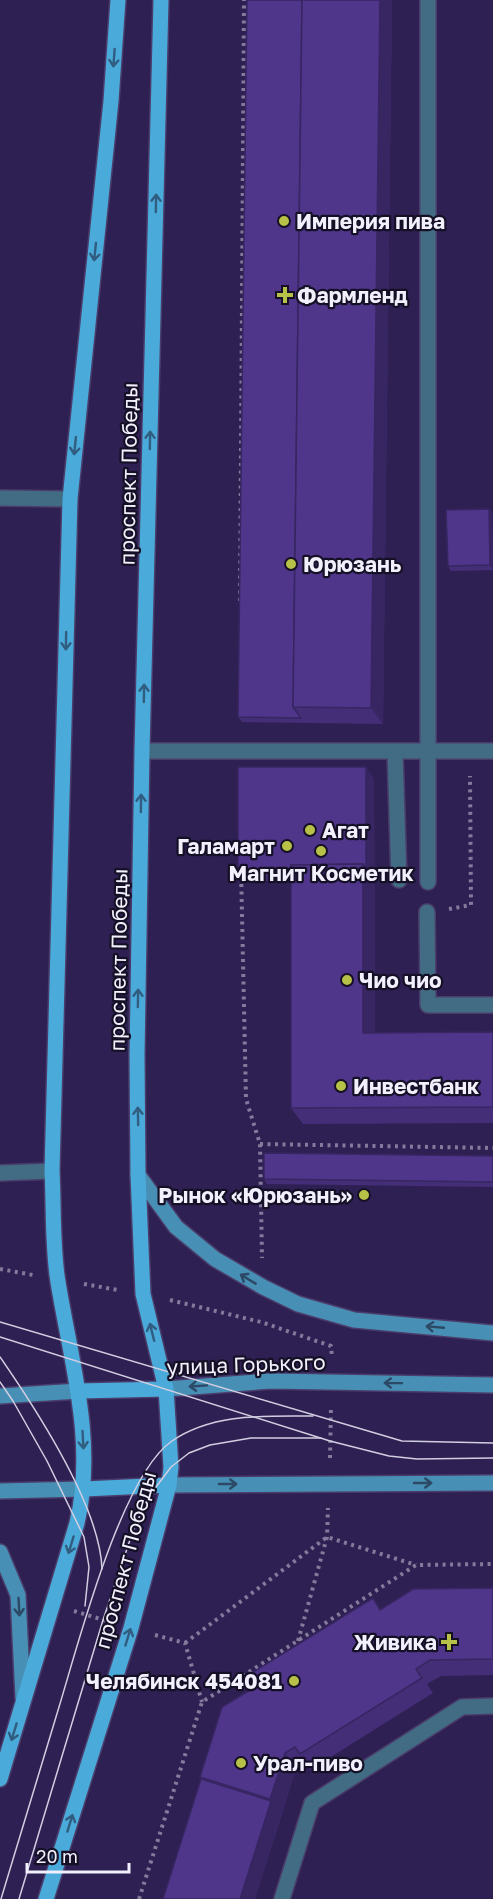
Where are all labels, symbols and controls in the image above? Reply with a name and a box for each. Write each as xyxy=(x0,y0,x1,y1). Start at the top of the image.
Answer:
one-way arrow xyxy=(108,48,119,68)
one-way arrow xyxy=(150,193,162,213)
place label: Империя пива xyxy=(296,208,445,234)
marker: Империя пива xyxy=(277,214,291,228)
one-way arrow xyxy=(89,242,100,262)
place label: Фармленд xyxy=(297,282,408,308)
marker: Фармленд xyxy=(278,288,292,302)
street label: проспект Победы xyxy=(113,382,143,566)
one-way arrow xyxy=(144,430,156,450)
one-way arrow xyxy=(69,436,80,456)
place label: Юрюзань xyxy=(303,551,402,577)
marker: Юрюзань xyxy=(284,557,298,571)
one-way arrow xyxy=(60,631,72,651)
one-way arrow xyxy=(138,683,149,703)
one-way arrow xyxy=(135,793,147,813)
place label: Агат xyxy=(322,817,369,843)
marker: Агат xyxy=(303,823,317,837)
place label: Галамарт xyxy=(177,833,275,859)
marker: Галамарт xyxy=(280,839,294,853)
marker: Магнит Косметик xyxy=(314,844,328,858)
place label: Магнит Косметик xyxy=(228,860,414,886)
street label: проспект Победы xyxy=(103,868,133,1052)
place label: Чио чио xyxy=(359,967,442,993)
marker: Чио чио xyxy=(340,973,354,987)
one-way arrow xyxy=(132,988,144,1008)
place label: Инвестбанк xyxy=(353,1073,479,1099)
marker: Инвестбанк xyxy=(334,1079,348,1093)
one-way arrow xyxy=(132,1107,144,1127)
place label: Рынок «Юрюзань» xyxy=(158,1182,352,1208)
marker: Рынок «Юрюзань» xyxy=(357,1188,371,1202)
one-way arrow xyxy=(240,1272,257,1284)
one-way arrow xyxy=(425,1321,445,1332)
one-way arrow xyxy=(145,1323,157,1342)
street label: улица Горького xyxy=(166,1348,326,1380)
one-way arrow xyxy=(383,1377,403,1389)
one-way arrow xyxy=(188,1381,208,1392)
one-way arrow xyxy=(78,1429,89,1449)
street label: проспект Победы xyxy=(89,1468,161,1652)
one-way arrow xyxy=(412,1477,432,1489)
one-way arrow xyxy=(217,1478,237,1490)
one-way arrow xyxy=(65,1535,76,1554)
one-way arrow xyxy=(13,1596,24,1616)
one-way arrow xyxy=(124,1628,135,1647)
place label: Живика xyxy=(354,1629,437,1655)
marker: Живика xyxy=(442,1635,456,1649)
place label: Челябинск 454081 xyxy=(86,1668,282,1694)
marker: Челябинск 454081 xyxy=(287,1674,301,1688)
one-way arrow xyxy=(8,1722,19,1741)
place label: Урал-пиво xyxy=(253,1750,363,1776)
marker: Урал-пиво xyxy=(234,1756,248,1770)
one-way arrow xyxy=(65,1814,76,1833)
scale bar xyxy=(27,1836,129,1874)
text: 20 m xyxy=(36,1845,78,1867)

